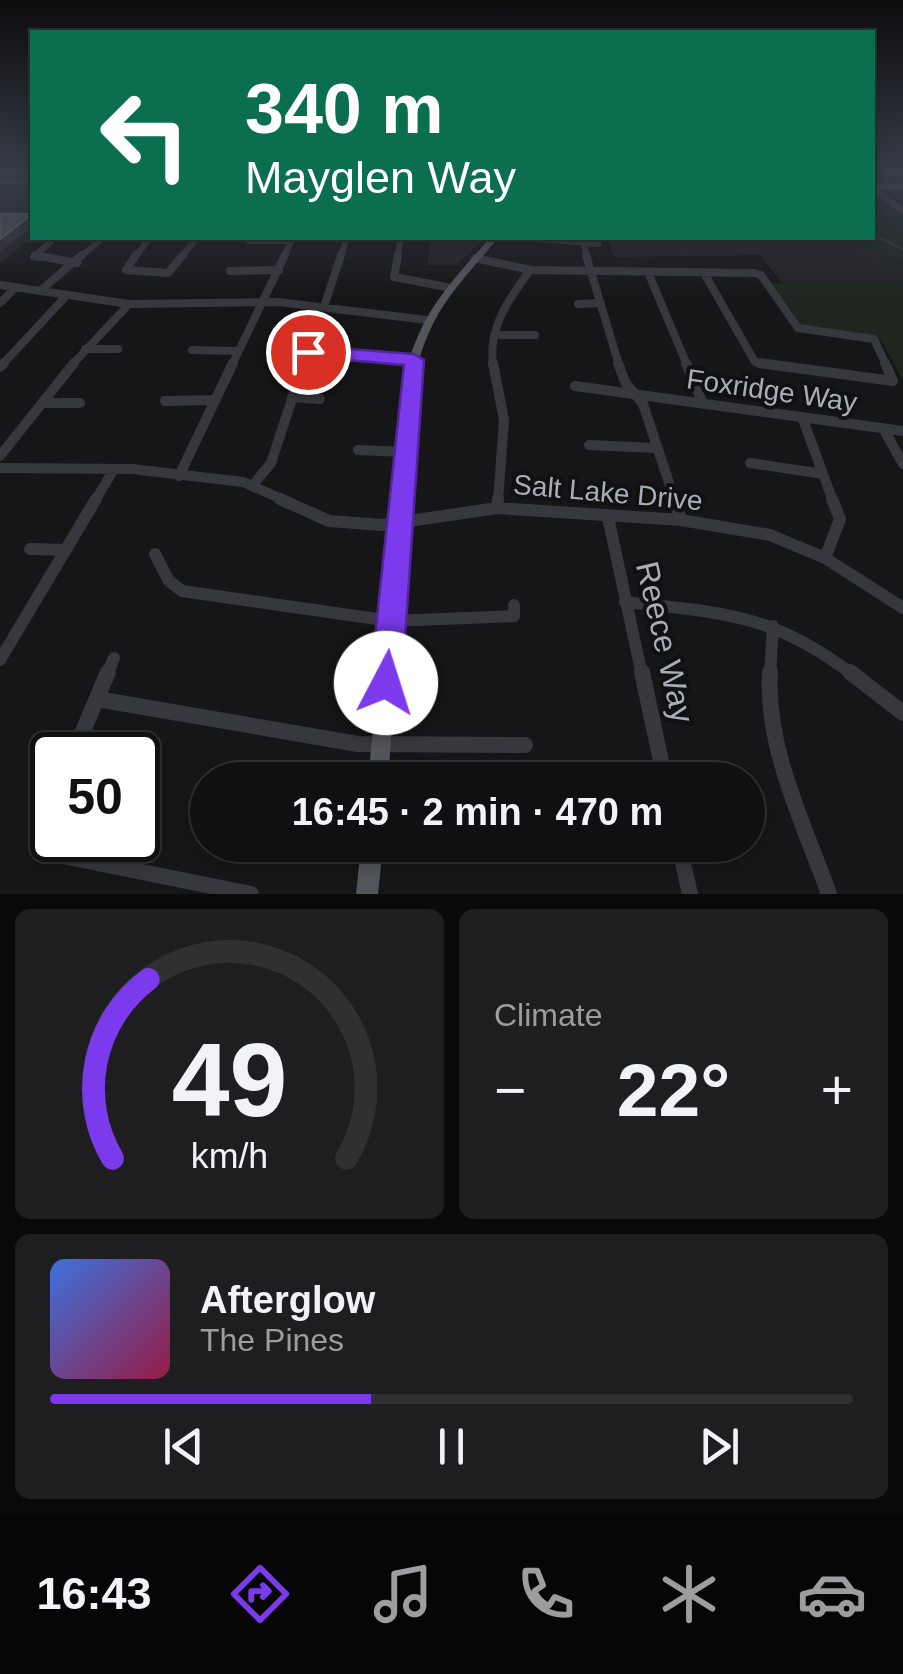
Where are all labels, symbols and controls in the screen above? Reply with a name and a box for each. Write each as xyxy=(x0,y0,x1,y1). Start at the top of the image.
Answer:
icon: left xyxy=(80,70,210,200)
text: 340 m xyxy=(245,70,443,148)
text: Mayglen Way xyxy=(245,152,516,203)
pin xyxy=(266,310,351,395)
icon: arrive xyxy=(281,325,336,380)
street label: Foxridge Way xyxy=(685,363,859,418)
street label: Salt Lake Drive xyxy=(512,469,704,516)
street label: Reece Way xyxy=(629,558,701,726)
position arrow xyxy=(334,631,438,735)
speed limit sign: 50 xyxy=(30,732,160,862)
text: 16:45 · 2 min · 470 m xyxy=(292,791,663,833)
text: Climate xyxy=(494,997,602,1033)
text: 49 xyxy=(172,1022,287,1138)
text: 22° xyxy=(617,1048,730,1132)
text: − xyxy=(494,1059,526,1121)
text: + xyxy=(821,1059,853,1121)
text: km/h xyxy=(191,1136,268,1176)
text: Afterglow xyxy=(200,1279,375,1321)
text: The Pines xyxy=(200,1322,344,1358)
icon: previous xyxy=(156,1419,211,1474)
icon: pause xyxy=(424,1419,479,1474)
icon: next xyxy=(692,1419,747,1474)
icon: directions xyxy=(225,1559,295,1629)
icon: music xyxy=(368,1559,438,1629)
icon: phone xyxy=(511,1559,581,1629)
icon: climate xyxy=(654,1559,724,1629)
icon: car xyxy=(797,1559,867,1629)
text: 16:43 xyxy=(36,1568,152,1619)

